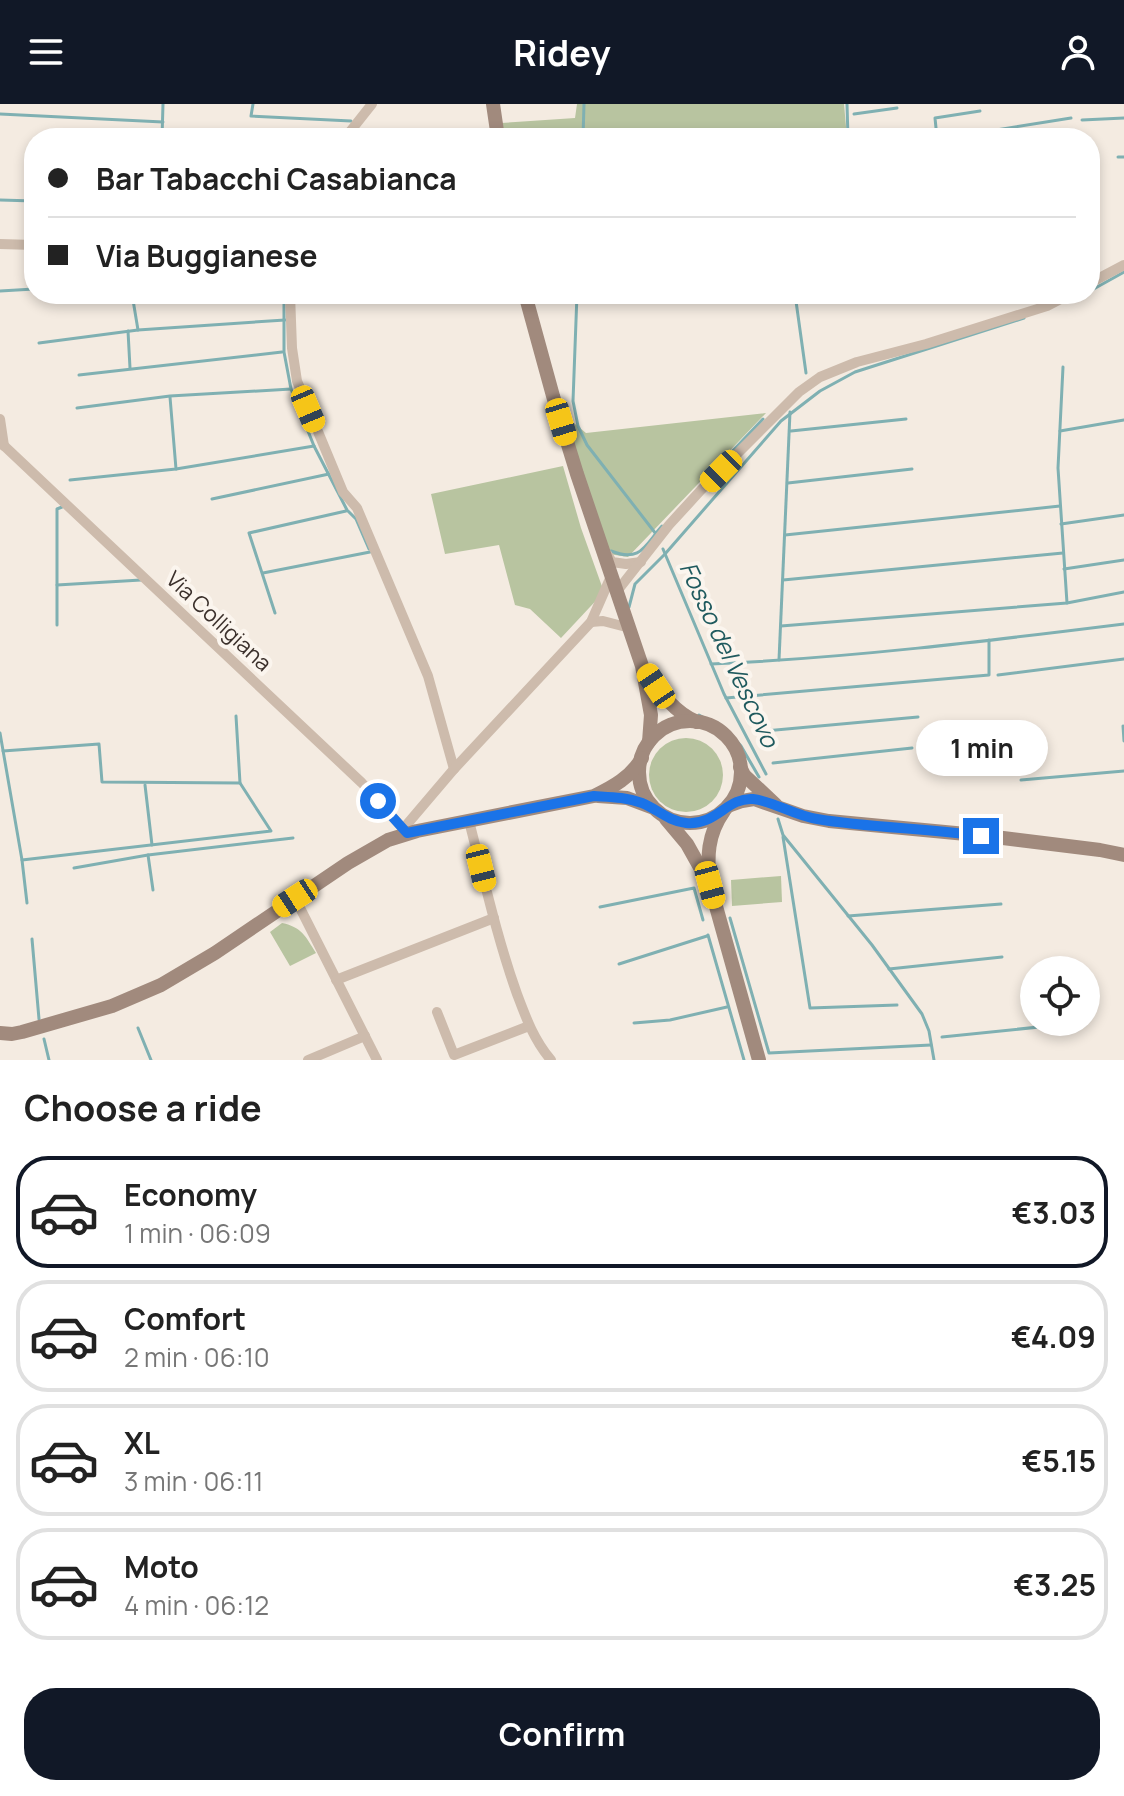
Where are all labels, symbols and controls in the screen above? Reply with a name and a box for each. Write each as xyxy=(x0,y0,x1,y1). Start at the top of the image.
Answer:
text: Ridey xyxy=(513,28,611,77)
icon: menu xyxy=(24,30,68,74)
icon: person xyxy=(1056,30,1100,74)
text: Bar Tabacchi Casabianca xyxy=(96,158,457,199)
text: Via Buggianese xyxy=(96,235,318,276)
car xyxy=(288,382,328,436)
car xyxy=(543,396,579,448)
car xyxy=(696,446,746,496)
water label: Fosso del Vescovo xyxy=(673,556,788,754)
street label: Via Colligiana xyxy=(160,564,278,678)
car xyxy=(633,659,679,713)
callout: 1 min xyxy=(915,720,1047,776)
text: 1 min xyxy=(950,730,1014,766)
route start xyxy=(360,783,396,819)
route end xyxy=(963,818,999,854)
car xyxy=(464,842,498,894)
car xyxy=(692,859,728,911)
car xyxy=(268,875,322,921)
map controls xyxy=(1020,956,1100,1036)
button: locate xyxy=(1020,956,1100,1036)
text: Choose a ride xyxy=(24,1083,262,1132)
text: Economy xyxy=(124,1174,257,1215)
icon: car xyxy=(28,1176,100,1248)
text: €3.03 xyxy=(1012,1192,1096,1233)
text: 1 min · 06:09 xyxy=(124,1215,271,1251)
text: Comfort xyxy=(124,1298,246,1339)
icon: car xyxy=(28,1300,100,1372)
text: €4.09 xyxy=(1011,1316,1096,1357)
text: 2 min · 06:10 xyxy=(124,1339,270,1375)
text: XL xyxy=(124,1422,160,1463)
icon: car xyxy=(28,1424,100,1496)
text: €5.15 xyxy=(1022,1440,1096,1481)
text: 3 min · 06:11 xyxy=(124,1463,263,1499)
text: Moto xyxy=(124,1546,199,1587)
icon: car xyxy=(28,1548,100,1620)
text: €3.25 xyxy=(1014,1564,1096,1605)
text: 4 min · 06:12 xyxy=(124,1587,269,1623)
button: Confirm xyxy=(24,1688,1100,1780)

